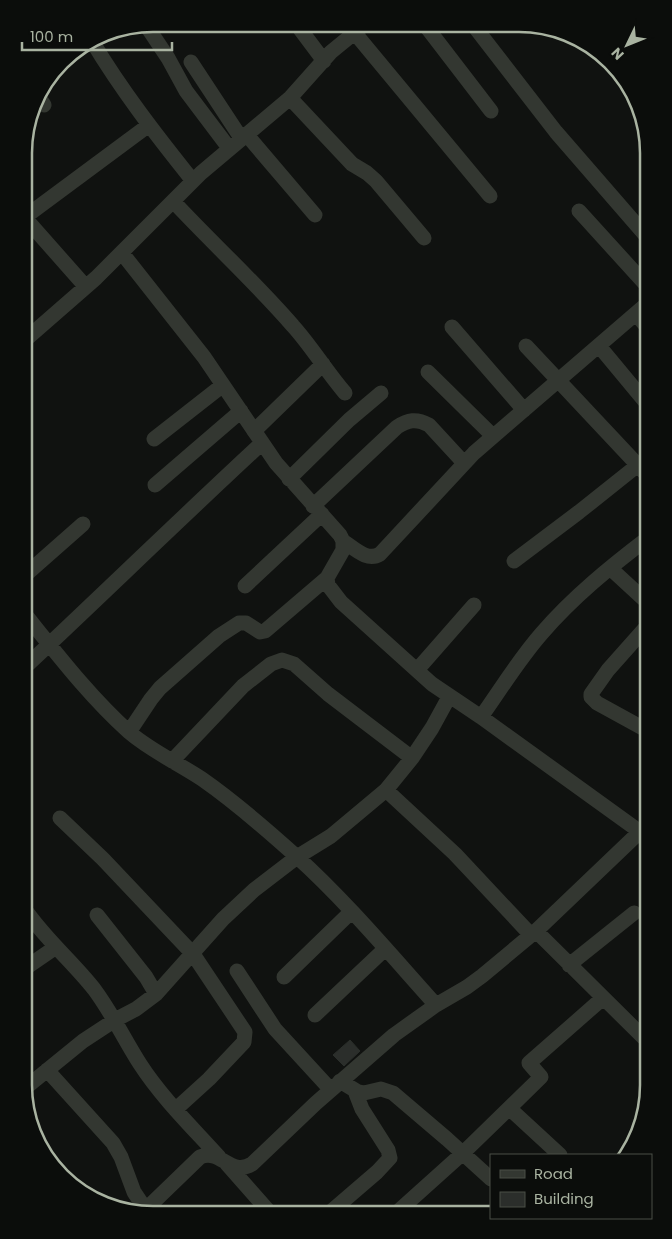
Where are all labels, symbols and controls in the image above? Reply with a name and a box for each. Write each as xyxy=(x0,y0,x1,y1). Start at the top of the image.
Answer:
scale bar xyxy=(22,20,172,52)
north arrow xyxy=(602,20,652,70)
text: 100 m xyxy=(30,26,73,47)
text: N xyxy=(607,43,628,65)
legend xyxy=(490,1154,652,1219)
text: Road xyxy=(534,1163,573,1184)
text: Building xyxy=(534,1188,594,1209)

